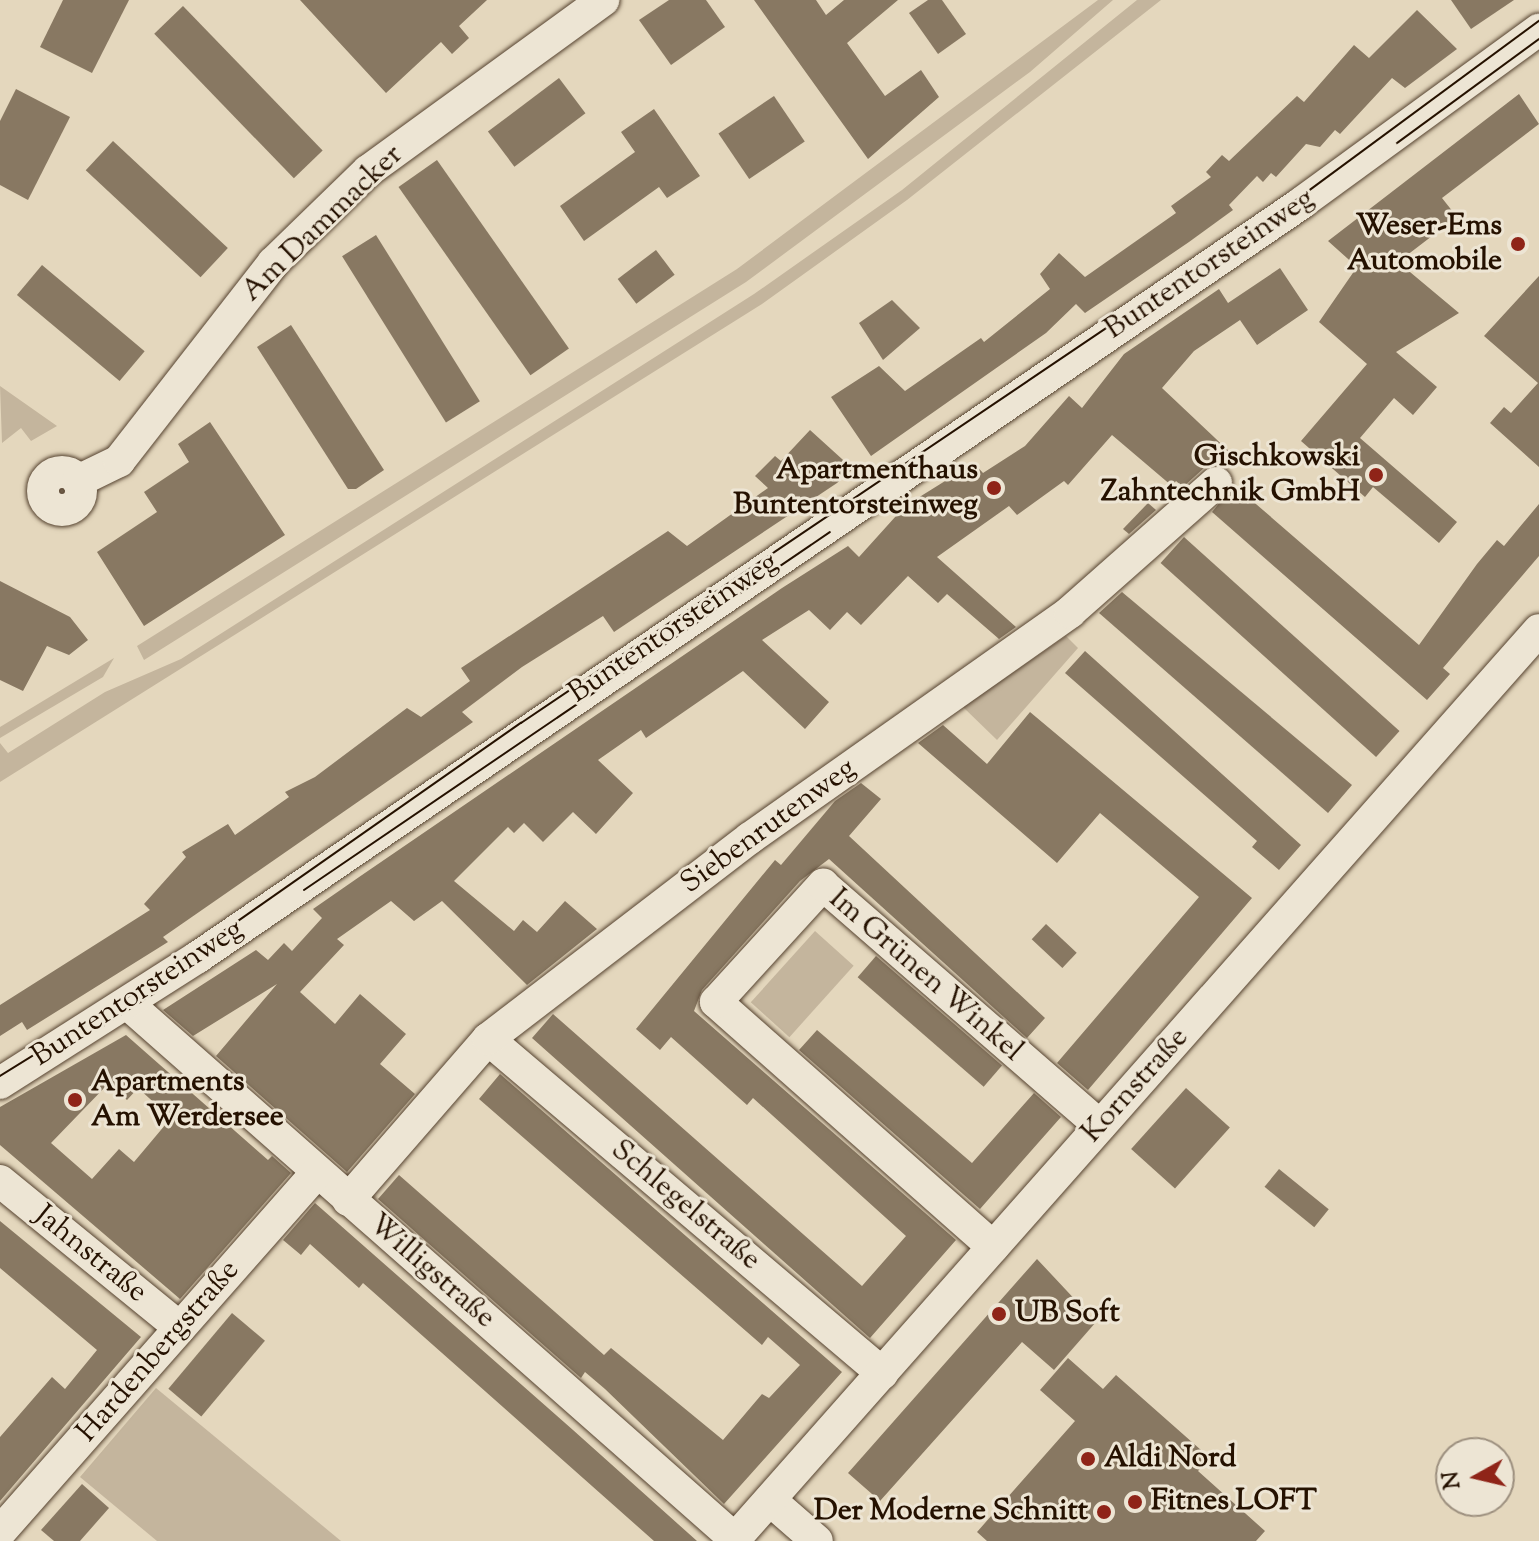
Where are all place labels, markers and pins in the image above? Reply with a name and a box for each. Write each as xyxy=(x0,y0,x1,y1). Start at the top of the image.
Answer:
place label: Weser-Ems Automobile xyxy=(1347,209,1502,280)
marker: Weser-Ems Automobile xyxy=(1509,235,1527,253)
place label: Gischkowski Zahntechnik GmbH xyxy=(1101,440,1360,510)
place label: Apartmenthaus Buntentorsteinweg xyxy=(733,453,978,524)
marker: Gischkowski Zahntechnik GmbH xyxy=(1367,466,1385,484)
marker: Apartmenthaus Buntentorsteinweg xyxy=(985,479,1003,497)
place label: Apartments Am Werdersee xyxy=(91,1065,284,1136)
marker: Apartments Am Werdersee xyxy=(66,1091,84,1109)
place label: UB Soft xyxy=(1015,1296,1120,1332)
marker: UB Soft xyxy=(990,1305,1008,1323)
place label: Aldi Nord xyxy=(1104,1441,1236,1477)
marker: Aldi Nord xyxy=(1079,1450,1097,1468)
place label: Fitnes LOFT xyxy=(1151,1484,1317,1520)
marker: Fitnes LOFT xyxy=(1126,1493,1144,1511)
place label: Der Moderne Schnitt xyxy=(814,1494,1088,1530)
marker: Der Moderne Schnitt xyxy=(1095,1503,1113,1521)

